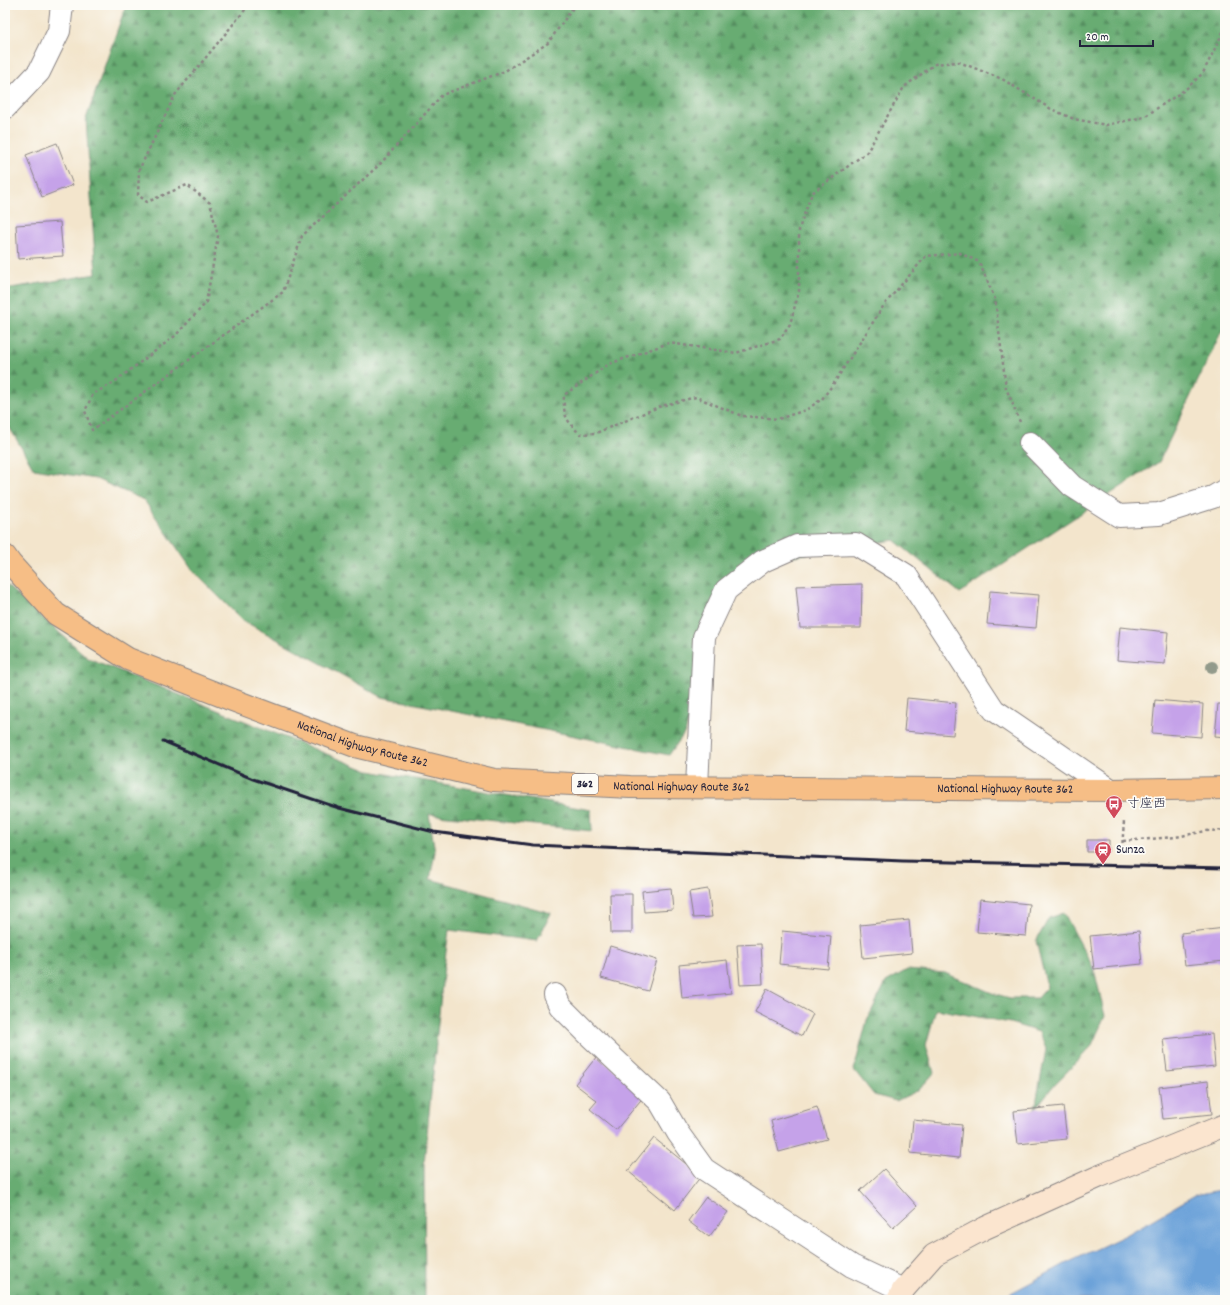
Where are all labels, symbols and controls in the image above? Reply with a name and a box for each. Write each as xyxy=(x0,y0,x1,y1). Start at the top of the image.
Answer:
scale bar xyxy=(1080,22,1153,48)
text: 20 m xyxy=(1086,29,1109,46)
street label: National Highway Route 362 xyxy=(294,715,430,773)
road number: 362 xyxy=(572,774,598,794)
street label: National Highway Route 362 xyxy=(613,777,750,797)
street label: National Highway Route 362 xyxy=(937,779,1074,799)
bus stop icon: 寸座西 xyxy=(1104,794,1124,819)
place label: 寸座西 xyxy=(1127,795,1166,814)
station icon: Sunza xyxy=(1093,840,1113,865)
place label: Sunza xyxy=(1116,841,1145,860)

